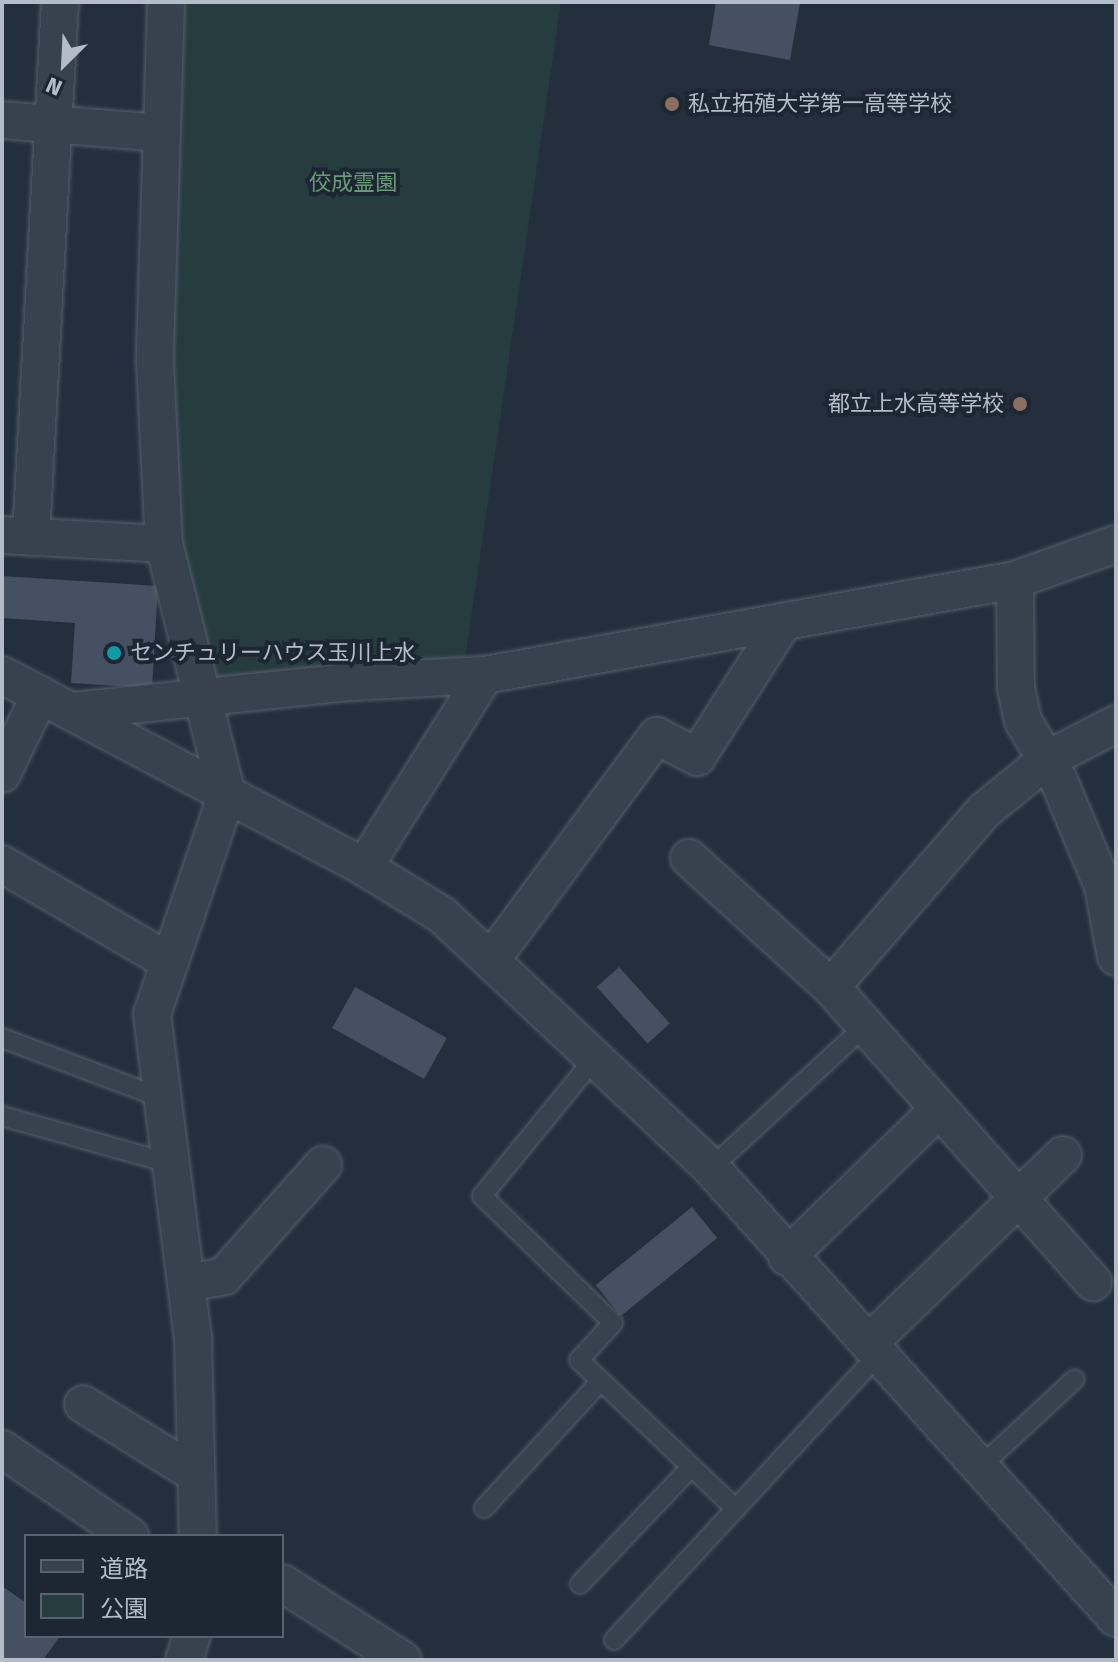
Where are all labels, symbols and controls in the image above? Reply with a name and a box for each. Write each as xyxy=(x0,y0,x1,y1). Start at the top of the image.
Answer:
north arrow xyxy=(24,24,104,104)
text: N xyxy=(42,71,66,102)
place label: 私立拓殖大学第一高等学校 xyxy=(688,91,952,117)
marker: 私立拓殖大学第一高等学校 xyxy=(663,95,681,113)
park label: 佼成霊園 xyxy=(309,170,397,196)
place label: 都立上水高等学校 xyxy=(828,391,1004,417)
marker: 都立上水高等学校 xyxy=(1011,395,1029,413)
place label: センチュリーハウス玉川上水 xyxy=(130,640,416,666)
marker: センチュリーハウス玉川上水 xyxy=(105,644,123,662)
legend xyxy=(24,1534,284,1638)
text: 道路 xyxy=(100,1555,148,1583)
text: 公園 xyxy=(100,1595,148,1623)

